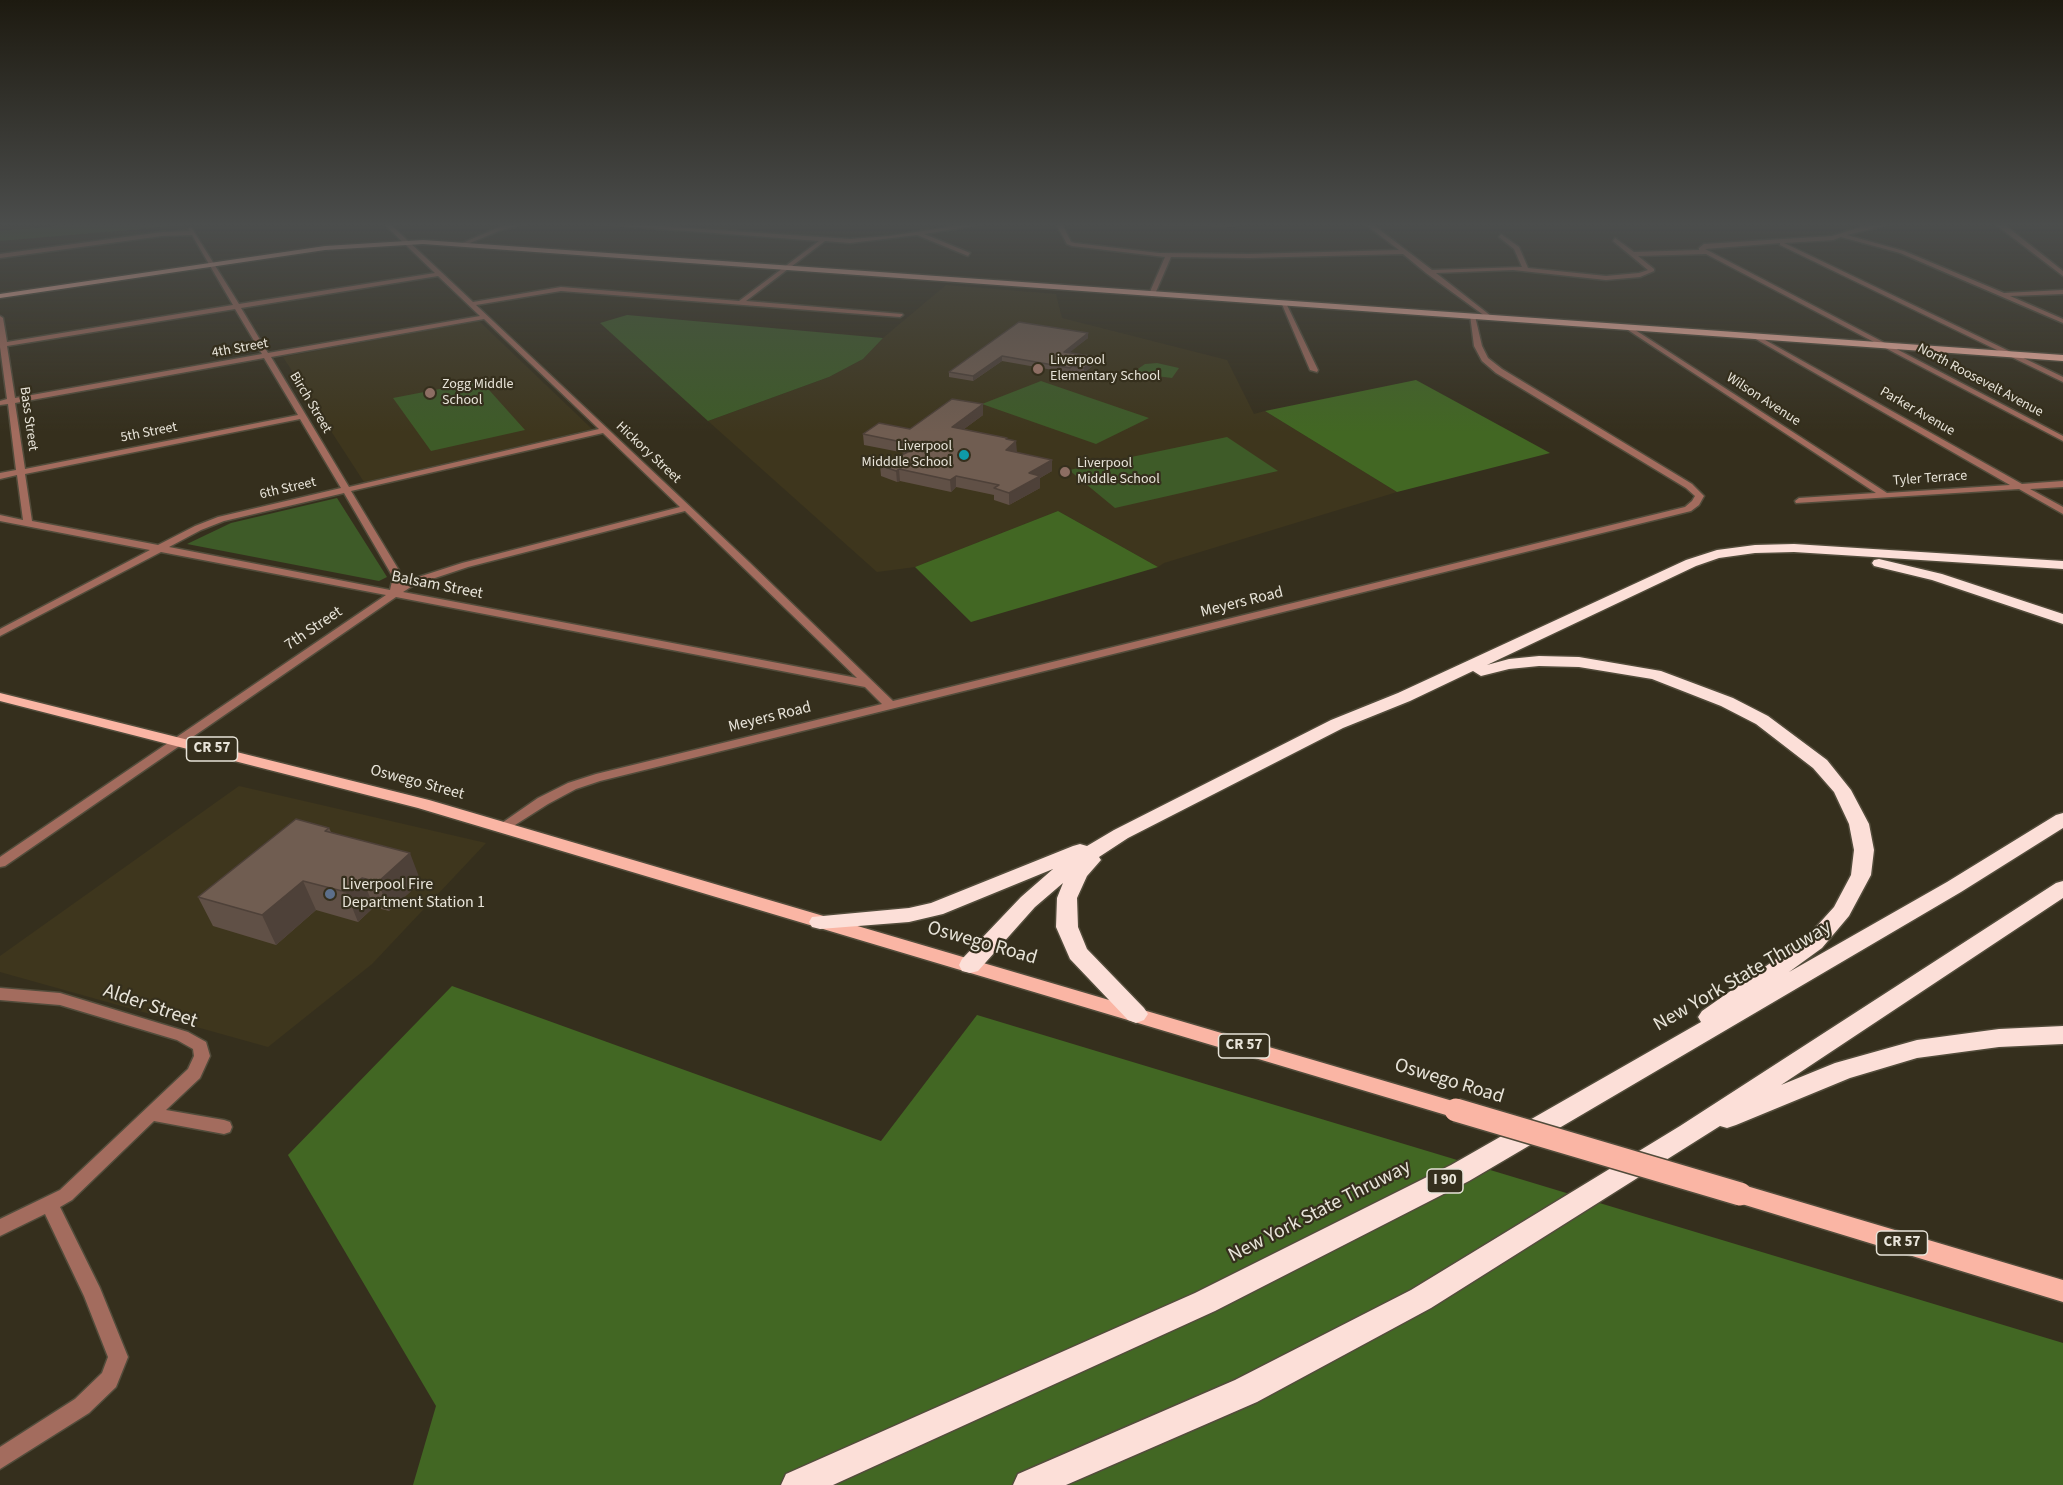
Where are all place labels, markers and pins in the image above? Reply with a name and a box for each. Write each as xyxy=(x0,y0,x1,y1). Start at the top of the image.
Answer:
place label: Liverpool Elementary School xyxy=(1050,353,1160,386)
marker: Liverpool Elementary School xyxy=(1031,362,1045,376)
place label: Zogg Middle School xyxy=(442,377,513,410)
marker: Zogg Middle School xyxy=(423,386,437,400)
place label: Liverpool Midddle School xyxy=(862,439,952,472)
marker: Liverpool Midddle School xyxy=(957,448,971,462)
place label: Liverpool Middle School xyxy=(1077,456,1160,488)
marker: Liverpool Middle School xyxy=(1058,465,1072,479)
place label: Liverpool Fire Department Station 1 xyxy=(342,875,485,913)
marker: Liverpool Fire Department Station 1 xyxy=(323,887,337,901)

